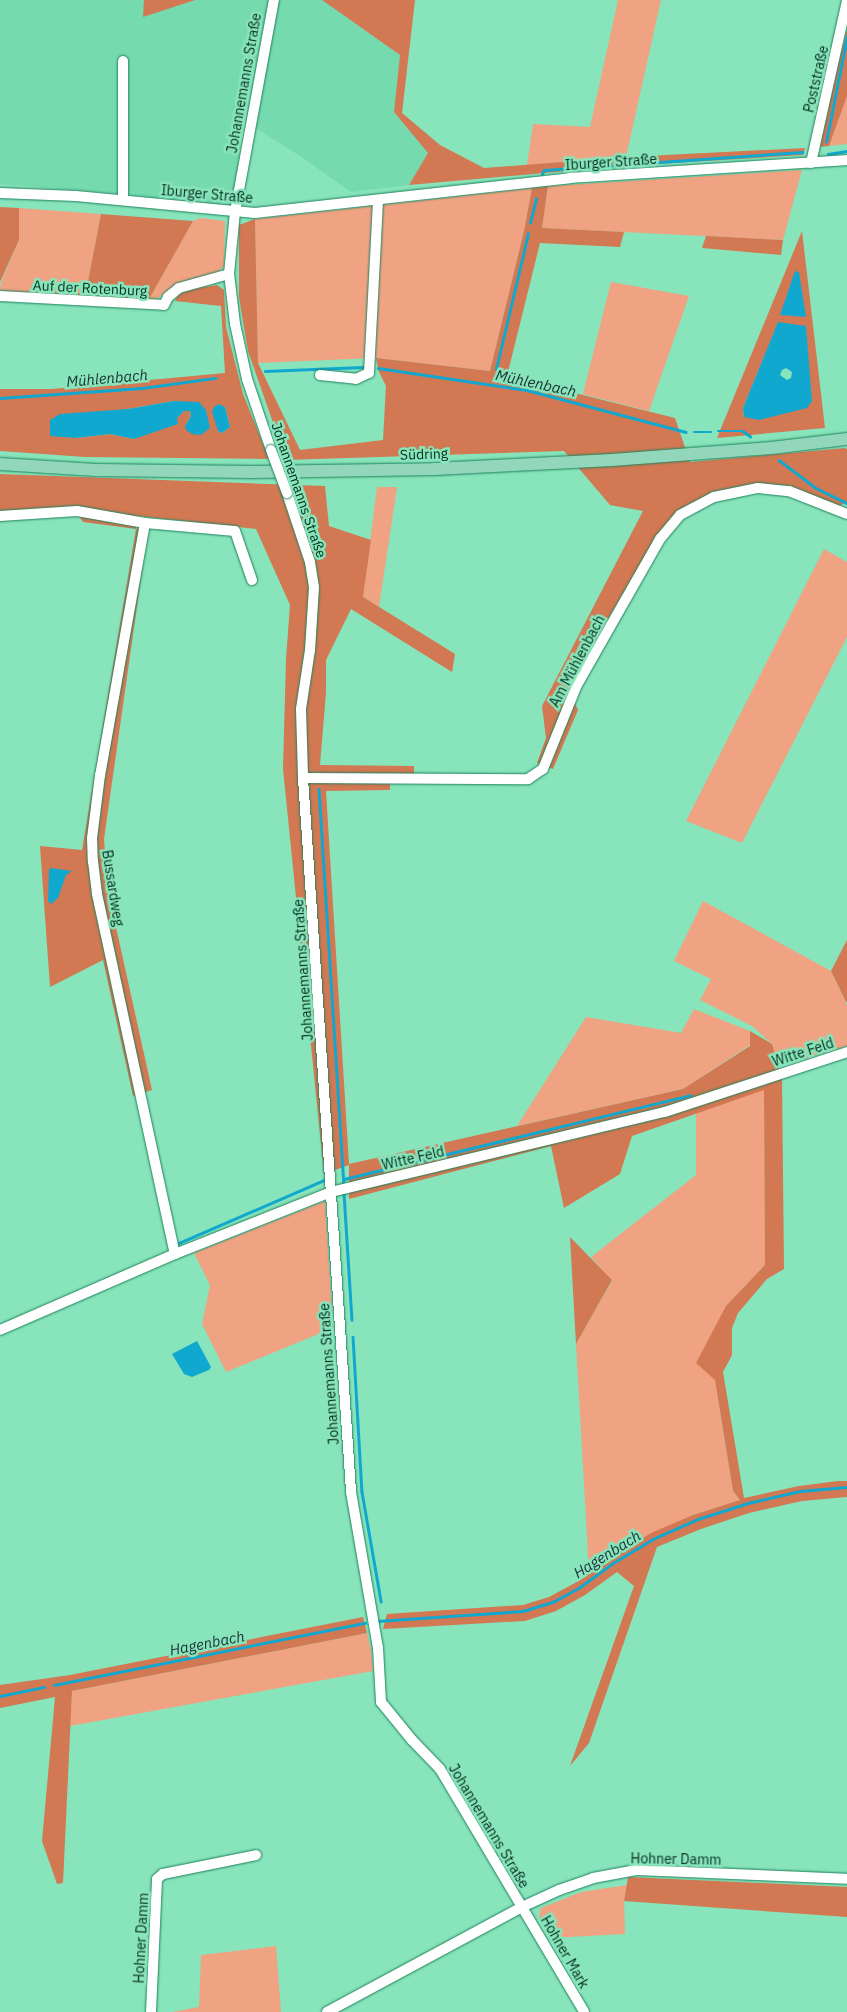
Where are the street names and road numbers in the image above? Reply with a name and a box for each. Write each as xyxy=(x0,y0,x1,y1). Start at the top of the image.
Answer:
street label: Johannemanns Straße xyxy=(223,12,265,154)
street label: Poststraße xyxy=(800,44,832,114)
street label: Iburger Straße xyxy=(564,150,658,174)
street label: Iburger Straße xyxy=(160,182,254,206)
street label: Auf der Rotenburg xyxy=(32,277,148,299)
street label: Johannemanns Straße xyxy=(268,420,330,560)
street label: Südring xyxy=(400,445,448,463)
street label: Am Mühlenbach xyxy=(546,612,608,710)
street label: Bussardweg xyxy=(99,849,127,927)
street label: Johannemanns Straße xyxy=(290,899,316,1041)
street label: Witte Feld xyxy=(770,1034,836,1070)
street label: Witte Feld xyxy=(380,1143,446,1173)
street label: Johannemanns Straße xyxy=(316,1303,342,1445)
street label: Johannemanns Straße xyxy=(445,1761,533,1891)
street label: Hohner Damm xyxy=(630,1850,722,1868)
street label: Hohner Damm xyxy=(130,1892,152,1984)
street label: Hohner Mark xyxy=(537,1913,593,1991)

